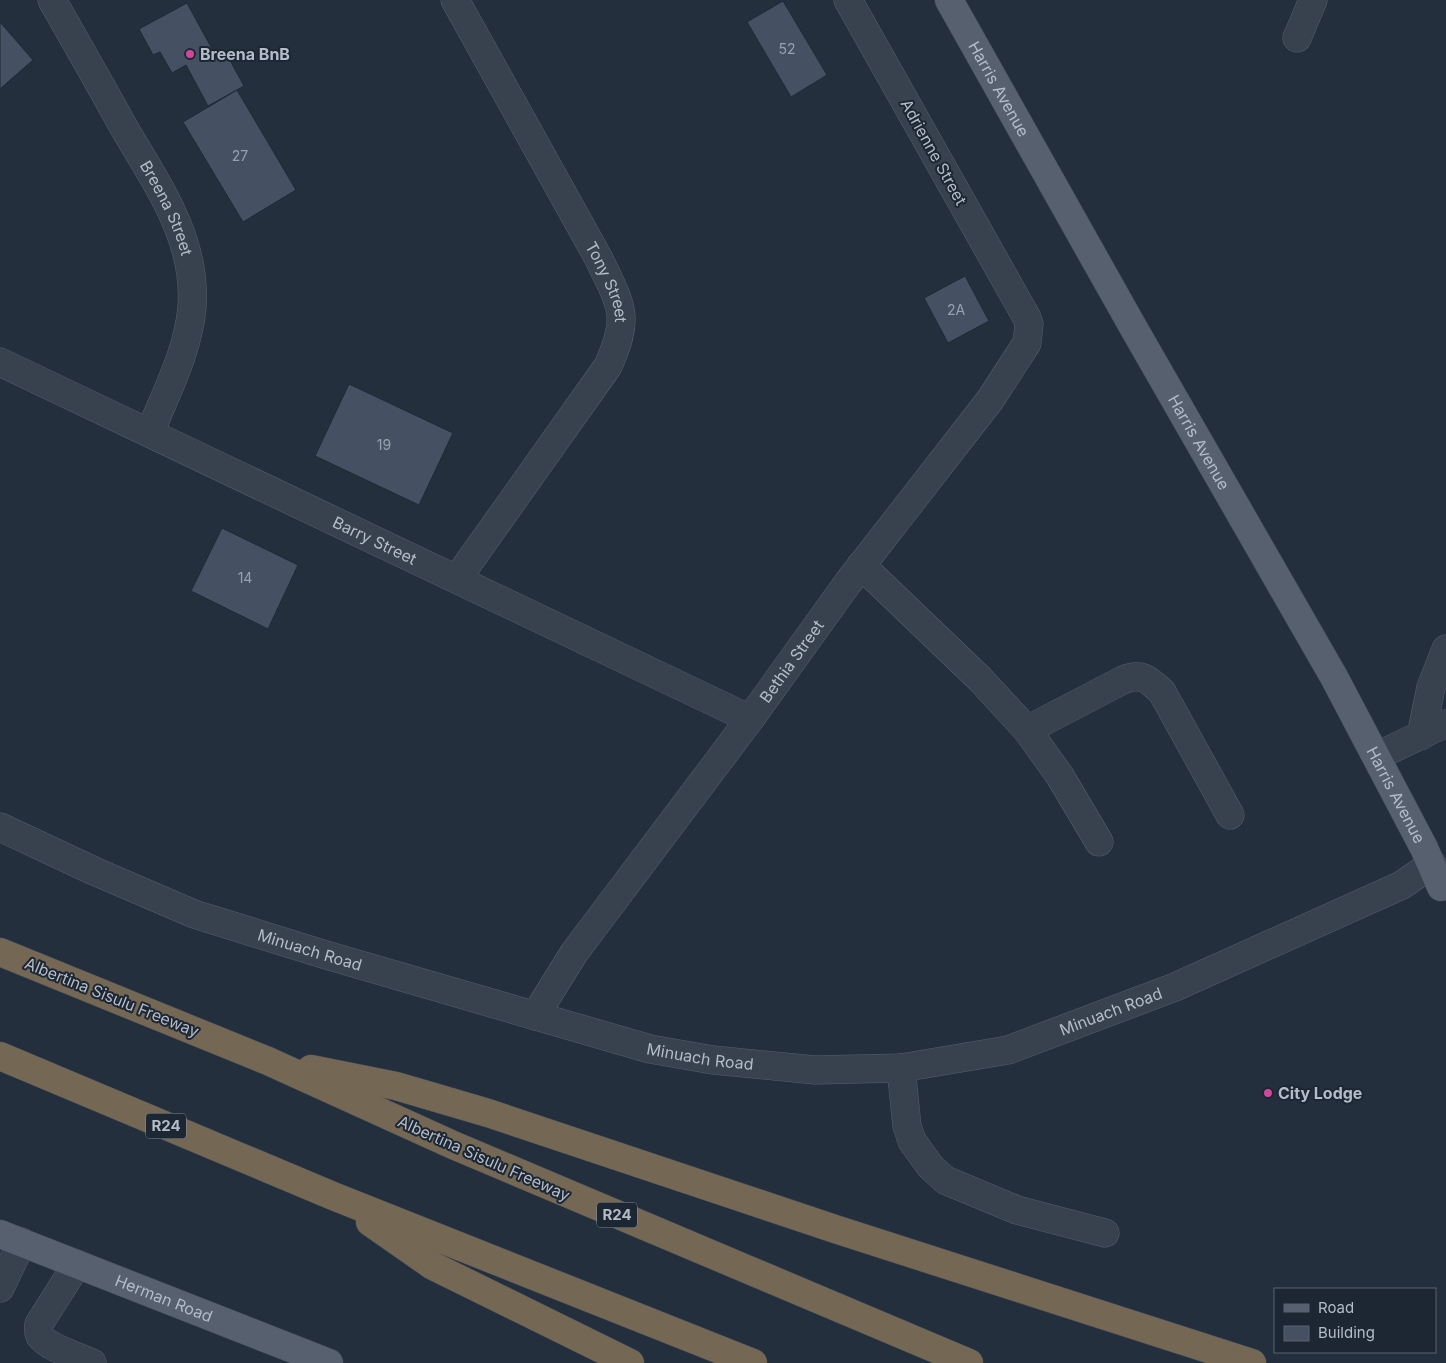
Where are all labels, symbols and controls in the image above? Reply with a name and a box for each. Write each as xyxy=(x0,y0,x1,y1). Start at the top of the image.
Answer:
street label: Harris Avenue xyxy=(964,38,1034,140)
house number: 52 xyxy=(778,40,796,57)
place label: Breena BnB xyxy=(200,44,290,64)
marker: Breena BnB xyxy=(184,48,196,60)
street label: Adrienne Street xyxy=(897,95,971,209)
house number: 27 xyxy=(232,147,248,164)
street label: Breena Street xyxy=(136,157,197,258)
street label: Tony Street xyxy=(581,238,631,322)
house number: 2A xyxy=(947,301,965,318)
street label: Harris Avenue xyxy=(1164,391,1234,493)
house number: 19 xyxy=(377,436,391,453)
street label: Barry Street xyxy=(329,512,420,569)
house number: 14 xyxy=(238,569,252,586)
street label: Bethia Street xyxy=(755,616,828,706)
street label: Harris Avenue xyxy=(1362,743,1430,847)
street label: Minuach Road xyxy=(255,924,364,975)
street label: Albertina Sisulu Freeway xyxy=(22,953,202,1041)
street label: Minuach Road xyxy=(1057,983,1165,1040)
street label: Minuach Road xyxy=(645,1039,755,1074)
place label: City Lodge xyxy=(1278,1083,1362,1103)
marker: City Lodge xyxy=(1262,1087,1274,1099)
street label: Albertina Sisulu Freeway xyxy=(395,1111,573,1205)
road number: R24 xyxy=(146,1114,186,1138)
road number: R24 xyxy=(597,1202,637,1228)
street label: Herman Road xyxy=(112,1270,215,1326)
legend xyxy=(1274,1288,1436,1353)
text: Road xyxy=(1318,1298,1354,1317)
text: Building xyxy=(1318,1323,1375,1342)

